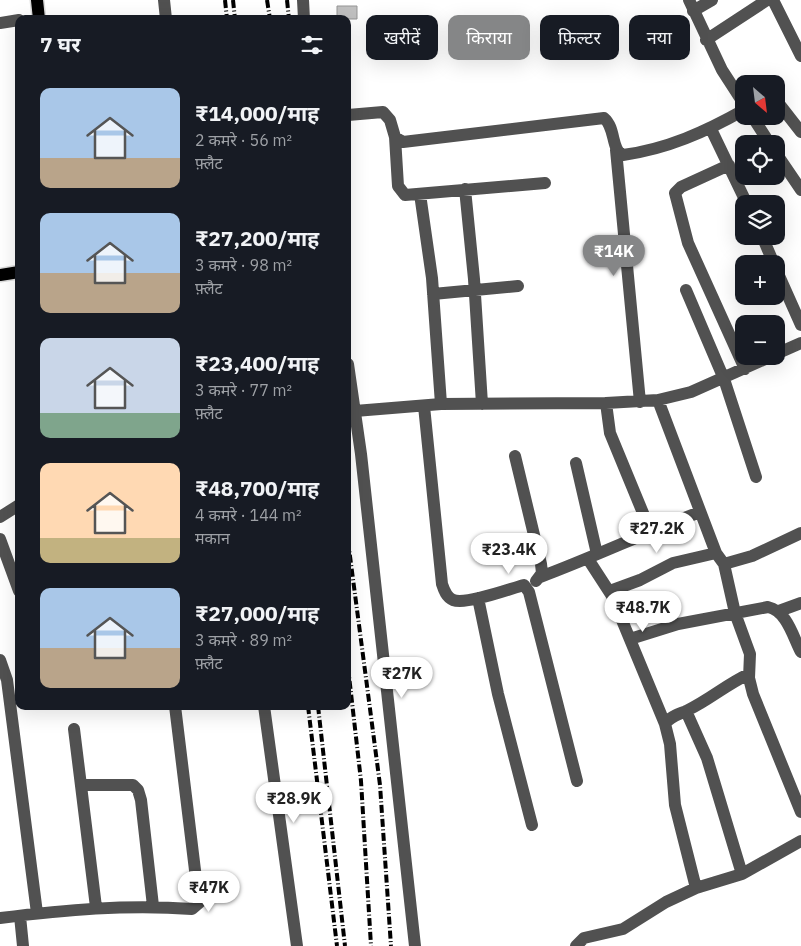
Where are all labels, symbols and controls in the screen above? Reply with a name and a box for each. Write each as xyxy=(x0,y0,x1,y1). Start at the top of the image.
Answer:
chip: खरीदें xyxy=(366,15,438,60)
chip: किराया xyxy=(448,15,530,60)
chip: फ़िल्टर xyxy=(540,15,619,60)
chip: नया xyxy=(629,15,690,60)
text: 7 घर xyxy=(40,30,80,58)
icon: filters xyxy=(298,31,326,59)
north arrow xyxy=(735,75,785,125)
map controls xyxy=(735,75,785,365)
text: ₹14,000/माह xyxy=(195,99,319,127)
icon: home xyxy=(80,108,140,168)
text: 2 कमरे · 56 m² xyxy=(195,130,292,150)
button: locate xyxy=(735,135,785,185)
text: फ़्लैट xyxy=(195,153,223,173)
button: layers xyxy=(735,195,785,245)
text: ₹27,200/माह xyxy=(195,224,319,252)
icon: home xyxy=(80,233,140,293)
pin: ₹14K xyxy=(584,234,644,277)
text: ₹14K xyxy=(594,241,634,261)
text: 3 कमरे · 98 m² xyxy=(195,255,292,275)
button: + xyxy=(735,255,785,305)
text: फ़्लैट xyxy=(195,278,223,298)
button: − xyxy=(735,315,785,365)
text: ₹23,400/माह xyxy=(195,349,319,377)
icon: home xyxy=(80,358,140,418)
text: 3 कमरे · 77 m² xyxy=(195,380,292,400)
text: फ़्लैट xyxy=(195,403,223,423)
text: ₹48,700/माह xyxy=(195,474,319,502)
icon: home xyxy=(80,483,140,543)
text: 4 कमरे · 144 m² xyxy=(195,505,302,525)
pin: ₹27.2K xyxy=(616,512,698,554)
text: ₹27.2K xyxy=(630,518,684,538)
text: मकान xyxy=(195,528,230,548)
pin: ₹23.4K xyxy=(468,532,550,575)
text: ₹23.4K xyxy=(482,539,536,559)
pin: ₹48.7K xyxy=(602,590,684,633)
text: ₹48.7K xyxy=(616,597,670,617)
text: ₹27,000/माह xyxy=(195,599,319,627)
icon: home xyxy=(80,608,140,668)
text: 3 कमरे · 89 m² xyxy=(195,630,292,650)
text: फ़्लैट xyxy=(195,653,223,673)
pin: ₹27K xyxy=(372,656,432,699)
text: ₹27K xyxy=(382,663,422,683)
pin: ₹28.9K xyxy=(253,782,335,824)
text: ₹28.9K xyxy=(267,788,321,808)
pin: ₹47K xyxy=(179,870,239,913)
text: ₹47K xyxy=(189,877,229,897)

